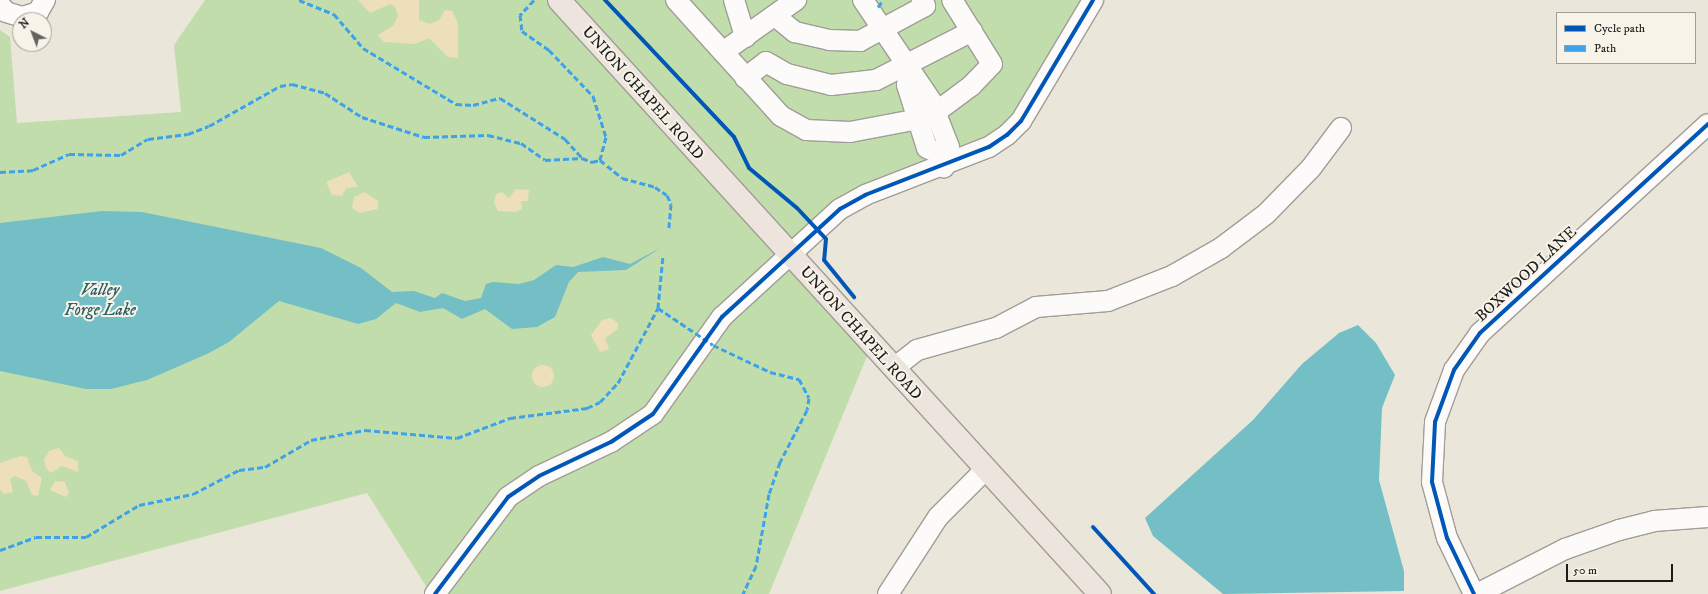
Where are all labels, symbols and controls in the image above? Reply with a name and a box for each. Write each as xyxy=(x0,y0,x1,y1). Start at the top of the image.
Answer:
north arrow xyxy=(12,12,52,52)
legend xyxy=(1556,12,1696,64)
text: N xyxy=(17,16,33,32)
text: Cycle path xyxy=(1594,21,1645,36)
street label: UNION CHAPEL ROAD xyxy=(578,22,708,164)
text: Path xyxy=(1594,41,1616,56)
street label: BOXWOOD LANE xyxy=(1471,222,1581,326)
street label: UNION CHAPEL ROAD xyxy=(796,262,926,404)
water label: Valley Forge Lake xyxy=(64,281,136,321)
scale bar xyxy=(1568,556,1675,582)
text: 50 m xyxy=(1573,563,1597,578)

